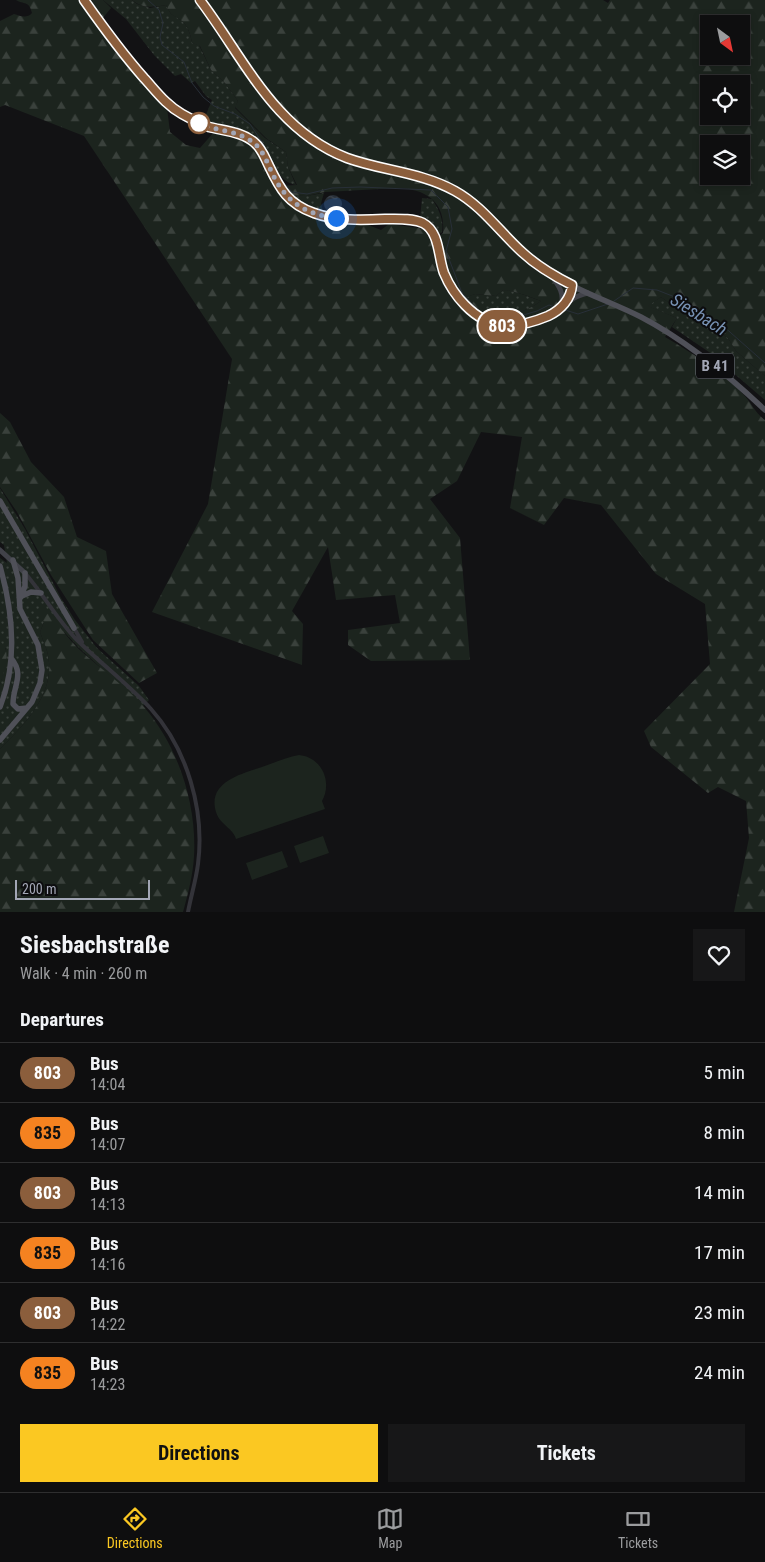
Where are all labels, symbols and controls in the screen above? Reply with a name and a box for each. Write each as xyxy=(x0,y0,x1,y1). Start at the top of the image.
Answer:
north arrow xyxy=(700,15,750,65)
map controls xyxy=(700,15,750,185)
button: locate xyxy=(700,75,750,125)
unlabelled marker xyxy=(188,112,210,134)
button: layers xyxy=(700,135,750,185)
your location xyxy=(324,206,349,231)
water label: Siesbach xyxy=(667,288,731,340)
line badge: 803 xyxy=(473,310,531,342)
text: 803 xyxy=(488,315,516,336)
road number: B 41 xyxy=(696,354,734,378)
scale bar xyxy=(15,877,150,900)
text: 200 m xyxy=(22,881,57,897)
button: heart xyxy=(693,929,745,981)
text: Siesbachstraße xyxy=(20,931,169,959)
text: Walk · 4 min · 260 m xyxy=(20,964,147,983)
text: Departures xyxy=(20,1008,104,1031)
text: Bus xyxy=(90,1052,119,1075)
text: 5 min xyxy=(703,1061,745,1084)
text: 803 xyxy=(34,1062,61,1083)
text: 14:04 xyxy=(90,1075,125,1094)
text: Bus xyxy=(90,1112,119,1135)
text: 8 min xyxy=(703,1121,745,1144)
text: 835 xyxy=(34,1122,61,1143)
text: 14:07 xyxy=(90,1135,125,1154)
text: Bus xyxy=(90,1172,119,1195)
text: 14 min xyxy=(694,1181,745,1204)
text: 803 xyxy=(34,1182,61,1203)
text: 14:13 xyxy=(90,1195,125,1214)
text: Bus xyxy=(90,1232,119,1255)
text: 17 min xyxy=(694,1241,745,1264)
text: 835 xyxy=(34,1242,61,1263)
text: 14:16 xyxy=(90,1255,125,1274)
text: Bus xyxy=(90,1292,119,1315)
text: 23 min xyxy=(694,1301,745,1324)
text: 803 xyxy=(34,1302,61,1323)
text: 14:22 xyxy=(90,1315,125,1334)
text: Bus xyxy=(90,1352,119,1375)
text: 24 min xyxy=(694,1361,745,1384)
text: 835 xyxy=(34,1362,61,1383)
text: 14:23 xyxy=(90,1375,125,1394)
button: Directions xyxy=(20,1424,378,1482)
button: Tickets xyxy=(388,1424,745,1482)
tab: Directions xyxy=(107,1505,163,1551)
tab: Map xyxy=(376,1505,404,1551)
tab: Tickets xyxy=(618,1505,658,1551)

